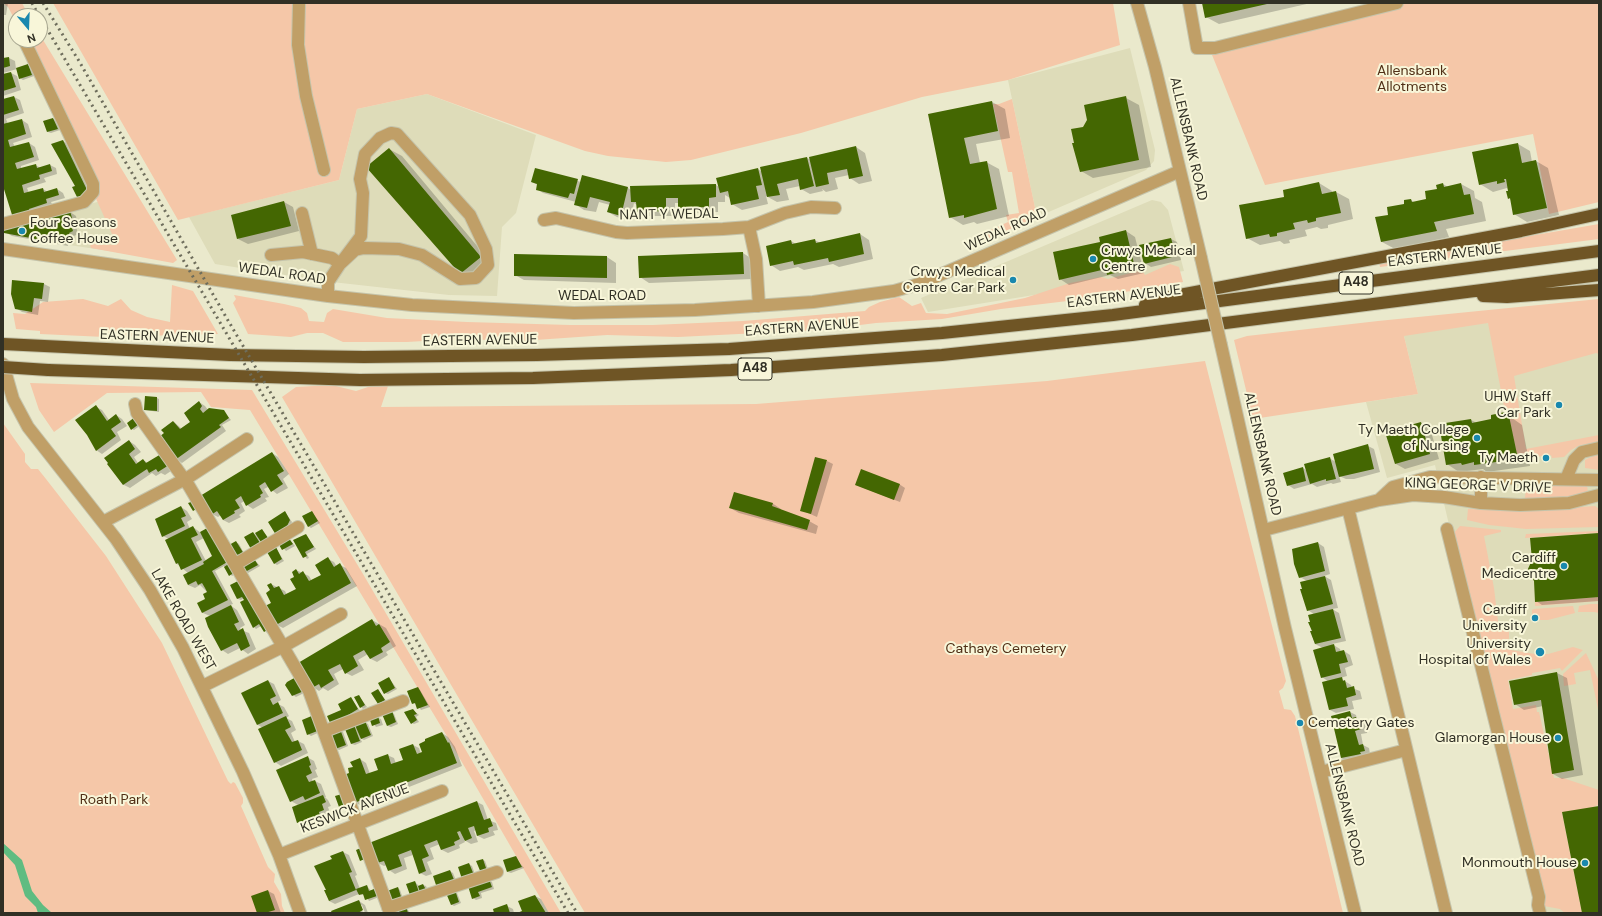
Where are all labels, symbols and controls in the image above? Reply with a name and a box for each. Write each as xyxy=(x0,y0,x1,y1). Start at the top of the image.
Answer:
north arrow xyxy=(8,8,48,48)
text: N xyxy=(26,30,38,46)
park label: Allensbank Allotments xyxy=(1377,63,1447,96)
street label: ALLENSBANK ROAD xyxy=(1166,76,1210,202)
street label: WEDAL ROAD xyxy=(962,204,1050,256)
street label: NANT Y WEDAL xyxy=(619,206,719,224)
place label: Four Seasons Coffee House xyxy=(30,215,118,248)
marker: Four Seasons Coffee House xyxy=(17,226,27,236)
street label: EASTERN AVENUE xyxy=(1387,241,1503,271)
place label: Crwys Medical Centre xyxy=(1101,243,1196,276)
marker: Crwys Medical Centre xyxy=(1088,254,1098,264)
street label: WEDAL ROAD xyxy=(237,260,327,288)
place label: Crwys Medical Centre Car Park xyxy=(903,264,1005,296)
road number: A48 xyxy=(1339,272,1373,294)
marker: Crwys Medical Centre Car Park xyxy=(1008,275,1018,285)
street label: EASTERN AVENUE xyxy=(1066,282,1182,312)
street label: WEDAL ROAD xyxy=(558,288,646,304)
street label: EASTERN AVENUE xyxy=(744,316,860,340)
street label: EASTERN AVENUE xyxy=(99,327,215,347)
street label: EASTERN AVENUE xyxy=(423,332,537,350)
road number: A48 xyxy=(738,358,772,380)
place label: UHW Staff Car Park xyxy=(1484,389,1551,422)
street label: ALLENSBANK ROAD xyxy=(1240,391,1284,517)
marker: UHW Staff Car Park xyxy=(1554,400,1564,410)
place label: Ty Maeth College of Nursing xyxy=(1358,422,1469,454)
marker: Ty Maeth College of Nursing xyxy=(1472,433,1482,443)
place label: Ty Maeth xyxy=(1479,450,1538,466)
marker: Ty Maeth xyxy=(1541,453,1551,463)
street label: KING GEORGE V DRIVE xyxy=(1404,475,1552,497)
place label: Cardiff Medicentre xyxy=(1482,550,1556,582)
marker: Cardiff Medicentre xyxy=(1559,561,1569,571)
street label: LAKE ROAD WEST xyxy=(147,566,219,674)
place label: Cardiff University xyxy=(1463,602,1527,634)
marker: Cardiff University xyxy=(1530,613,1540,623)
place label: University Hospital of Wales xyxy=(1419,636,1531,668)
park label: Cathays Cemetery xyxy=(946,641,1066,657)
marker: University Hospital of Wales xyxy=(1534,646,1546,658)
place label: Cemetery Gates xyxy=(1308,715,1414,731)
marker: Cemetery Gates xyxy=(1295,718,1305,728)
place label: Glamorgan House xyxy=(1435,730,1550,746)
marker: Glamorgan House xyxy=(1553,733,1563,743)
street label: ALLENSBANK ROAD xyxy=(1321,742,1367,868)
street label: KESWICK AVENUE xyxy=(298,781,412,837)
park label: Roath Park xyxy=(80,792,148,808)
place label: Monmouth House xyxy=(1462,855,1577,871)
marker: Monmouth House xyxy=(1580,858,1590,868)

